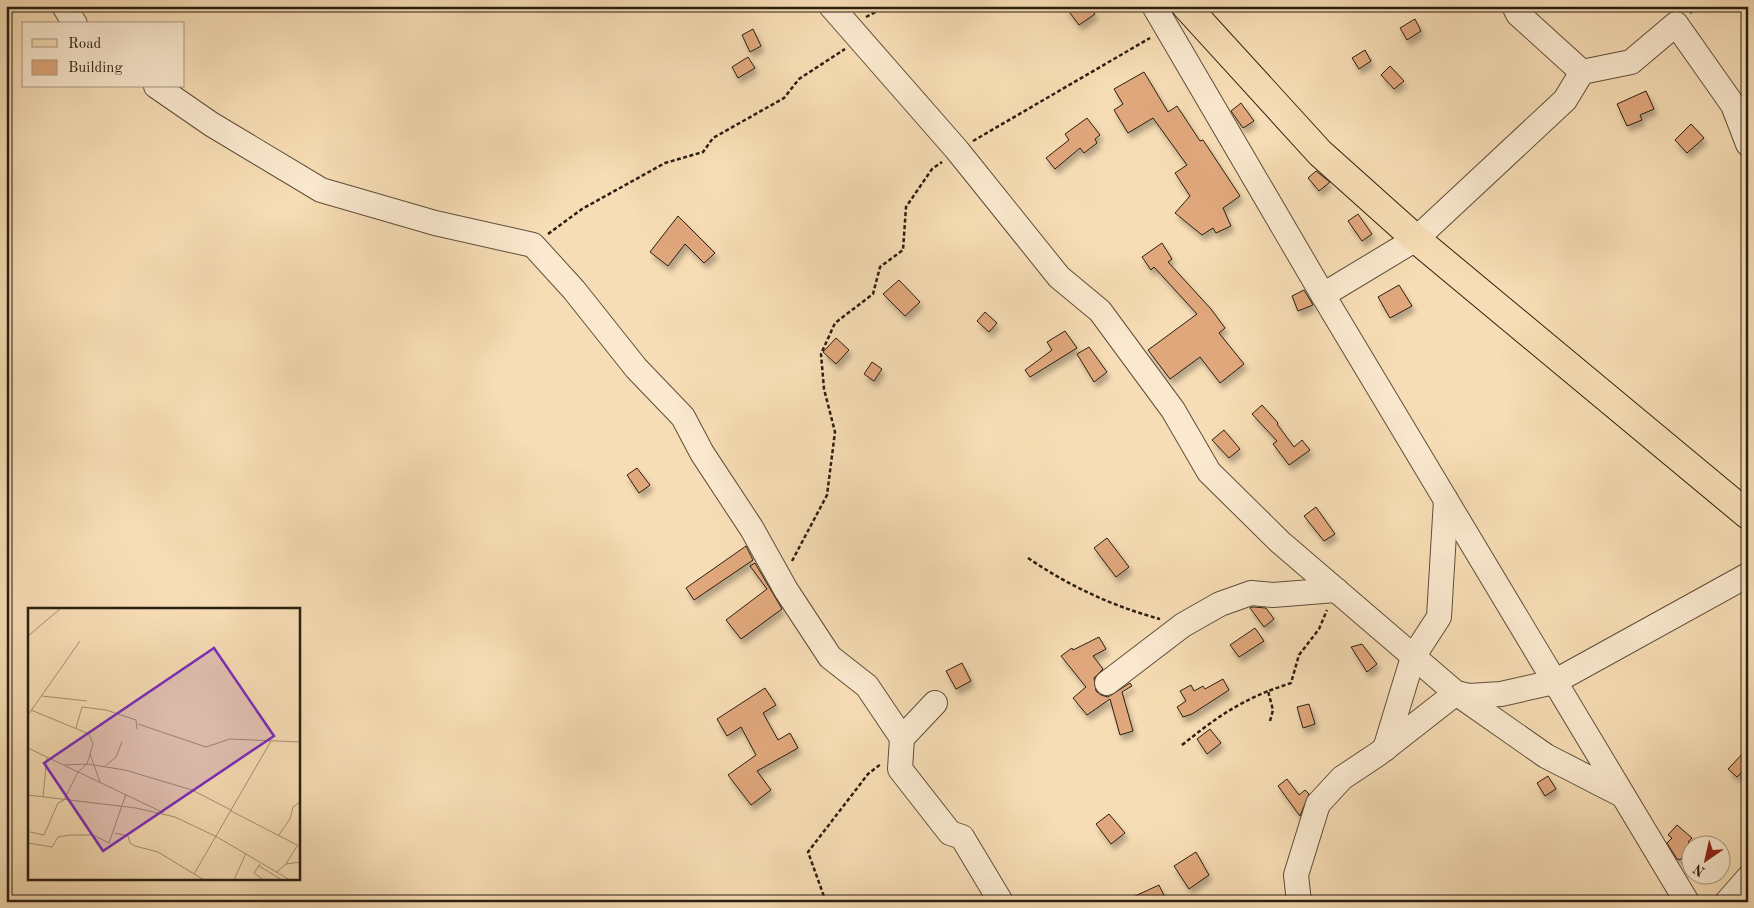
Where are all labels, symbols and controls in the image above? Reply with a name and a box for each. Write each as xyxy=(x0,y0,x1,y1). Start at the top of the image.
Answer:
legend xyxy=(22,22,185,88)
text: Road xyxy=(68,37,102,52)
text: Building xyxy=(68,61,123,76)
inset map xyxy=(28,608,300,880)
north arrow xyxy=(1682,836,1732,886)
text: N xyxy=(1691,861,1708,879)

